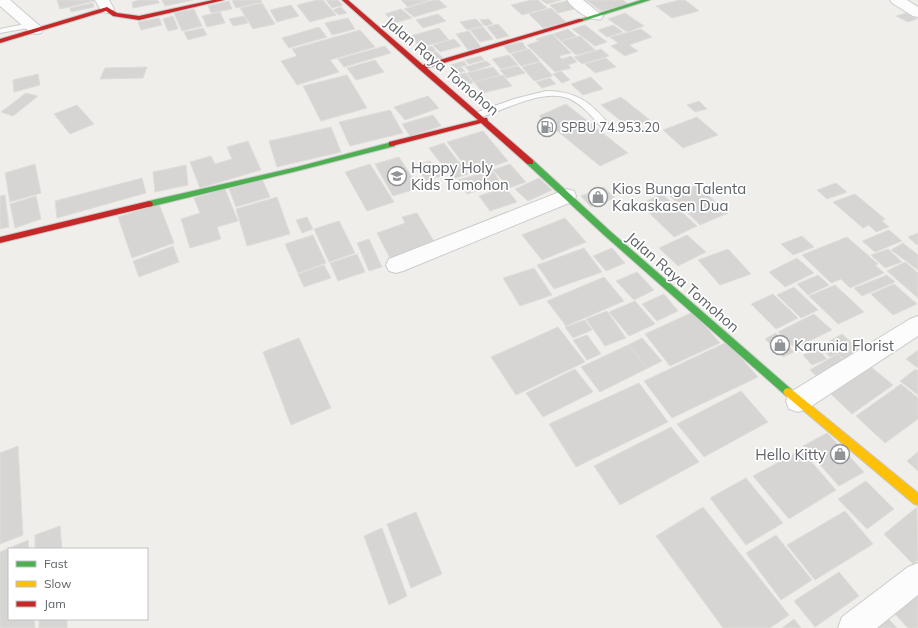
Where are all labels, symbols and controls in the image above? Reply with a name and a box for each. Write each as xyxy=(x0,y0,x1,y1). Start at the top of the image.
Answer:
street label: Jalan Raya Tomohon xyxy=(381,13,503,119)
fuel station icon: SPBU 74.953.20 xyxy=(536,116,558,138)
place label: SPBU 74.953.20 xyxy=(561,119,660,135)
place label: Happy Holy Kids Tomohon xyxy=(411,158,509,194)
school or university icon: Happy Holy Kids Tomohon xyxy=(386,165,408,187)
place label: Kios Bunga Talenta Kakaskasen Dua xyxy=(612,179,746,215)
shop icon: Kios Bunga Talenta Kakaskasen Dua xyxy=(587,186,609,208)
street label: Jalan Raya Tomohon xyxy=(623,228,743,336)
shop icon: Karunia Florist xyxy=(769,334,791,356)
place label: Karunia Florist xyxy=(794,336,894,355)
shop icon: Hello Kitty xyxy=(829,443,851,465)
place label: Hello Kitty xyxy=(755,445,826,464)
legend xyxy=(8,548,148,620)
text: Fast xyxy=(44,556,68,571)
text: Slow xyxy=(44,576,72,591)
text: Jam xyxy=(44,596,66,611)

